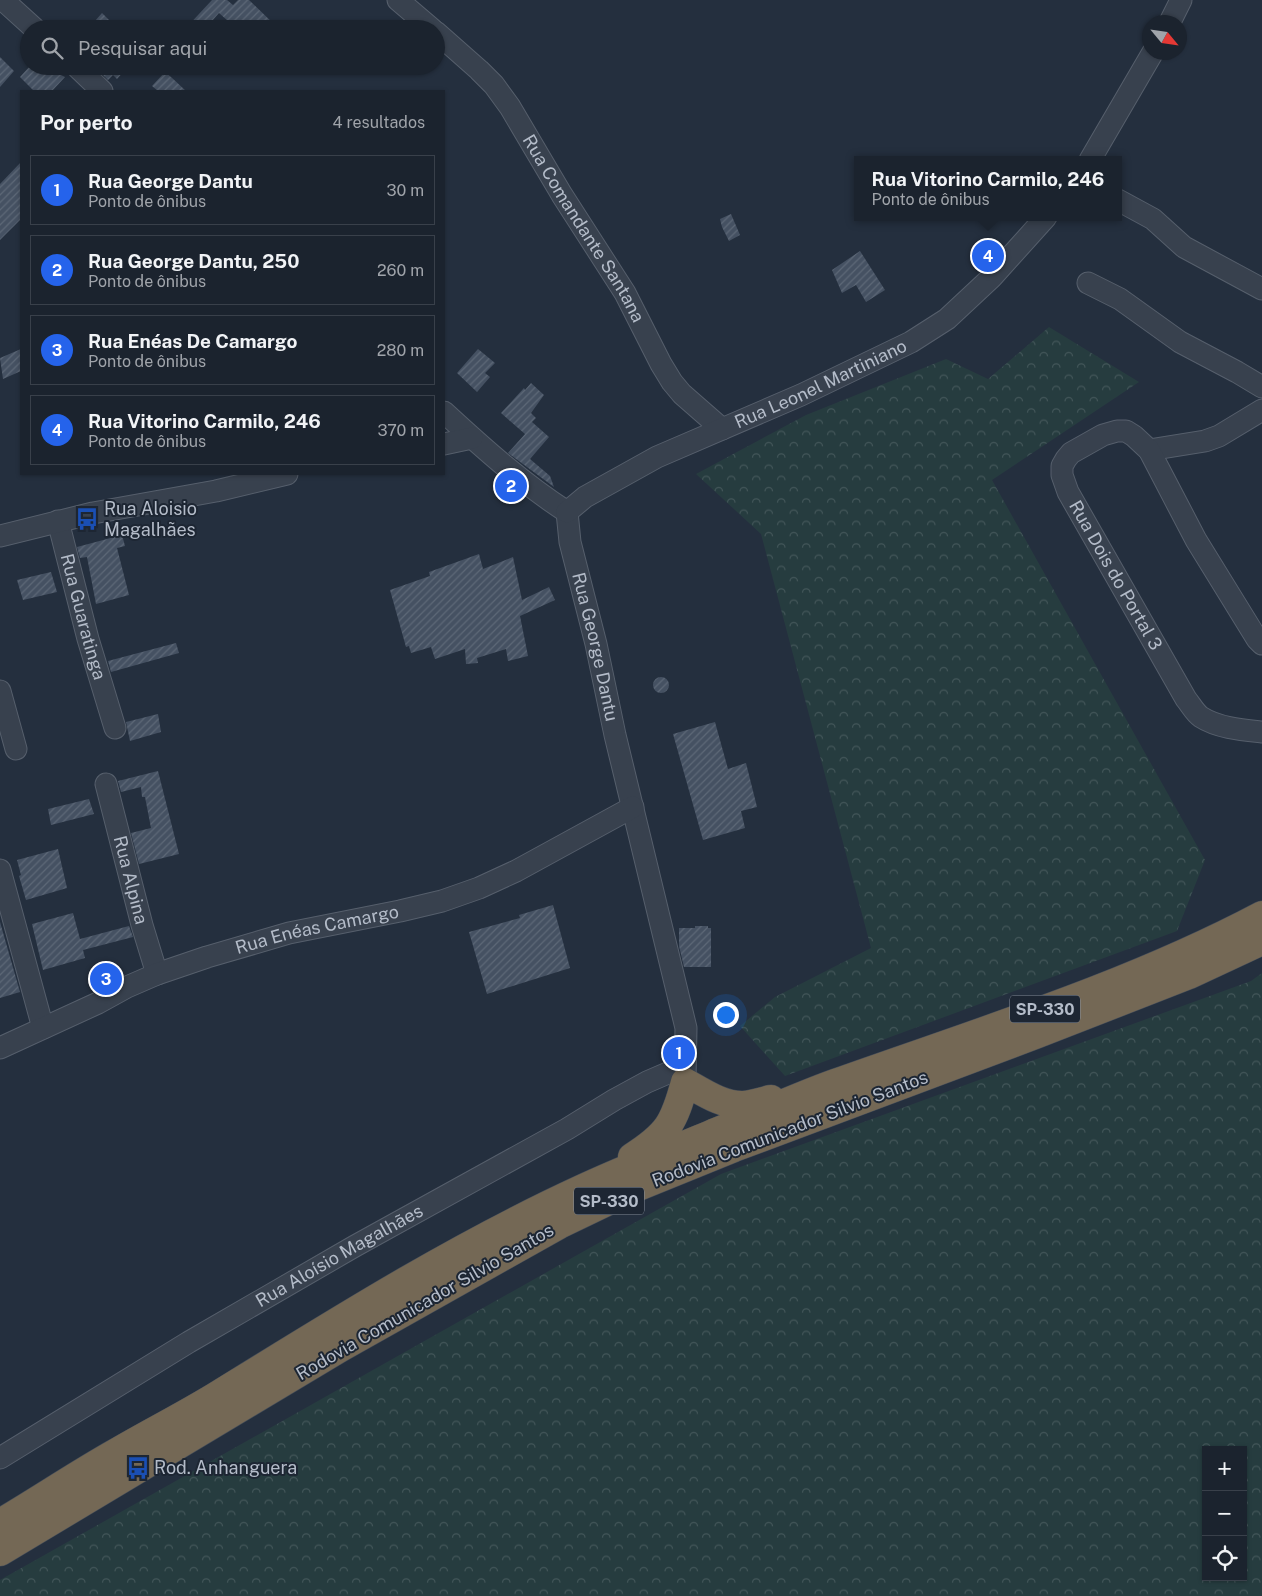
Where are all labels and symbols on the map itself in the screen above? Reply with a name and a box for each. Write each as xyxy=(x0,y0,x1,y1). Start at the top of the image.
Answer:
north arrow xyxy=(1142,15,1187,60)
street label: Rua Comandante Santana xyxy=(519,131,649,326)
pin: 4 xyxy=(972,237,1004,275)
street label: Rua Leonel Martiniano xyxy=(731,335,910,432)
pin: 2 xyxy=(495,467,527,505)
street label: Rua Dois do Portal 3 xyxy=(1065,497,1167,654)
place label: Rua Aloisio Magalhães xyxy=(104,498,197,540)
bus stop icon: Rua Aloisio Magalhães xyxy=(74,506,100,532)
street label: Rua Guaratinga xyxy=(57,551,111,682)
street label: Rua George Dantu xyxy=(568,570,623,723)
street label: Rua Alpina xyxy=(110,833,152,926)
street label: Rua Enéas Camargo xyxy=(233,900,400,958)
pin: 3 xyxy=(90,960,122,998)
road number: SP-330 xyxy=(1010,996,1080,1022)
your location xyxy=(713,1002,739,1028)
pin: 1 xyxy=(663,1034,695,1072)
street label: Rodovia Comunicador Silvio Santos xyxy=(649,1066,931,1191)
road number: SP-330 xyxy=(574,1188,644,1214)
street label: Rua Aloísio Magalhães xyxy=(252,1200,426,1311)
street label: Rodovia Comunicador Silvio Santos xyxy=(292,1219,557,1384)
bus stop icon: Rod. Anhanguera xyxy=(125,1455,151,1481)
place label: Rod. Anhanguera xyxy=(154,1457,297,1478)

